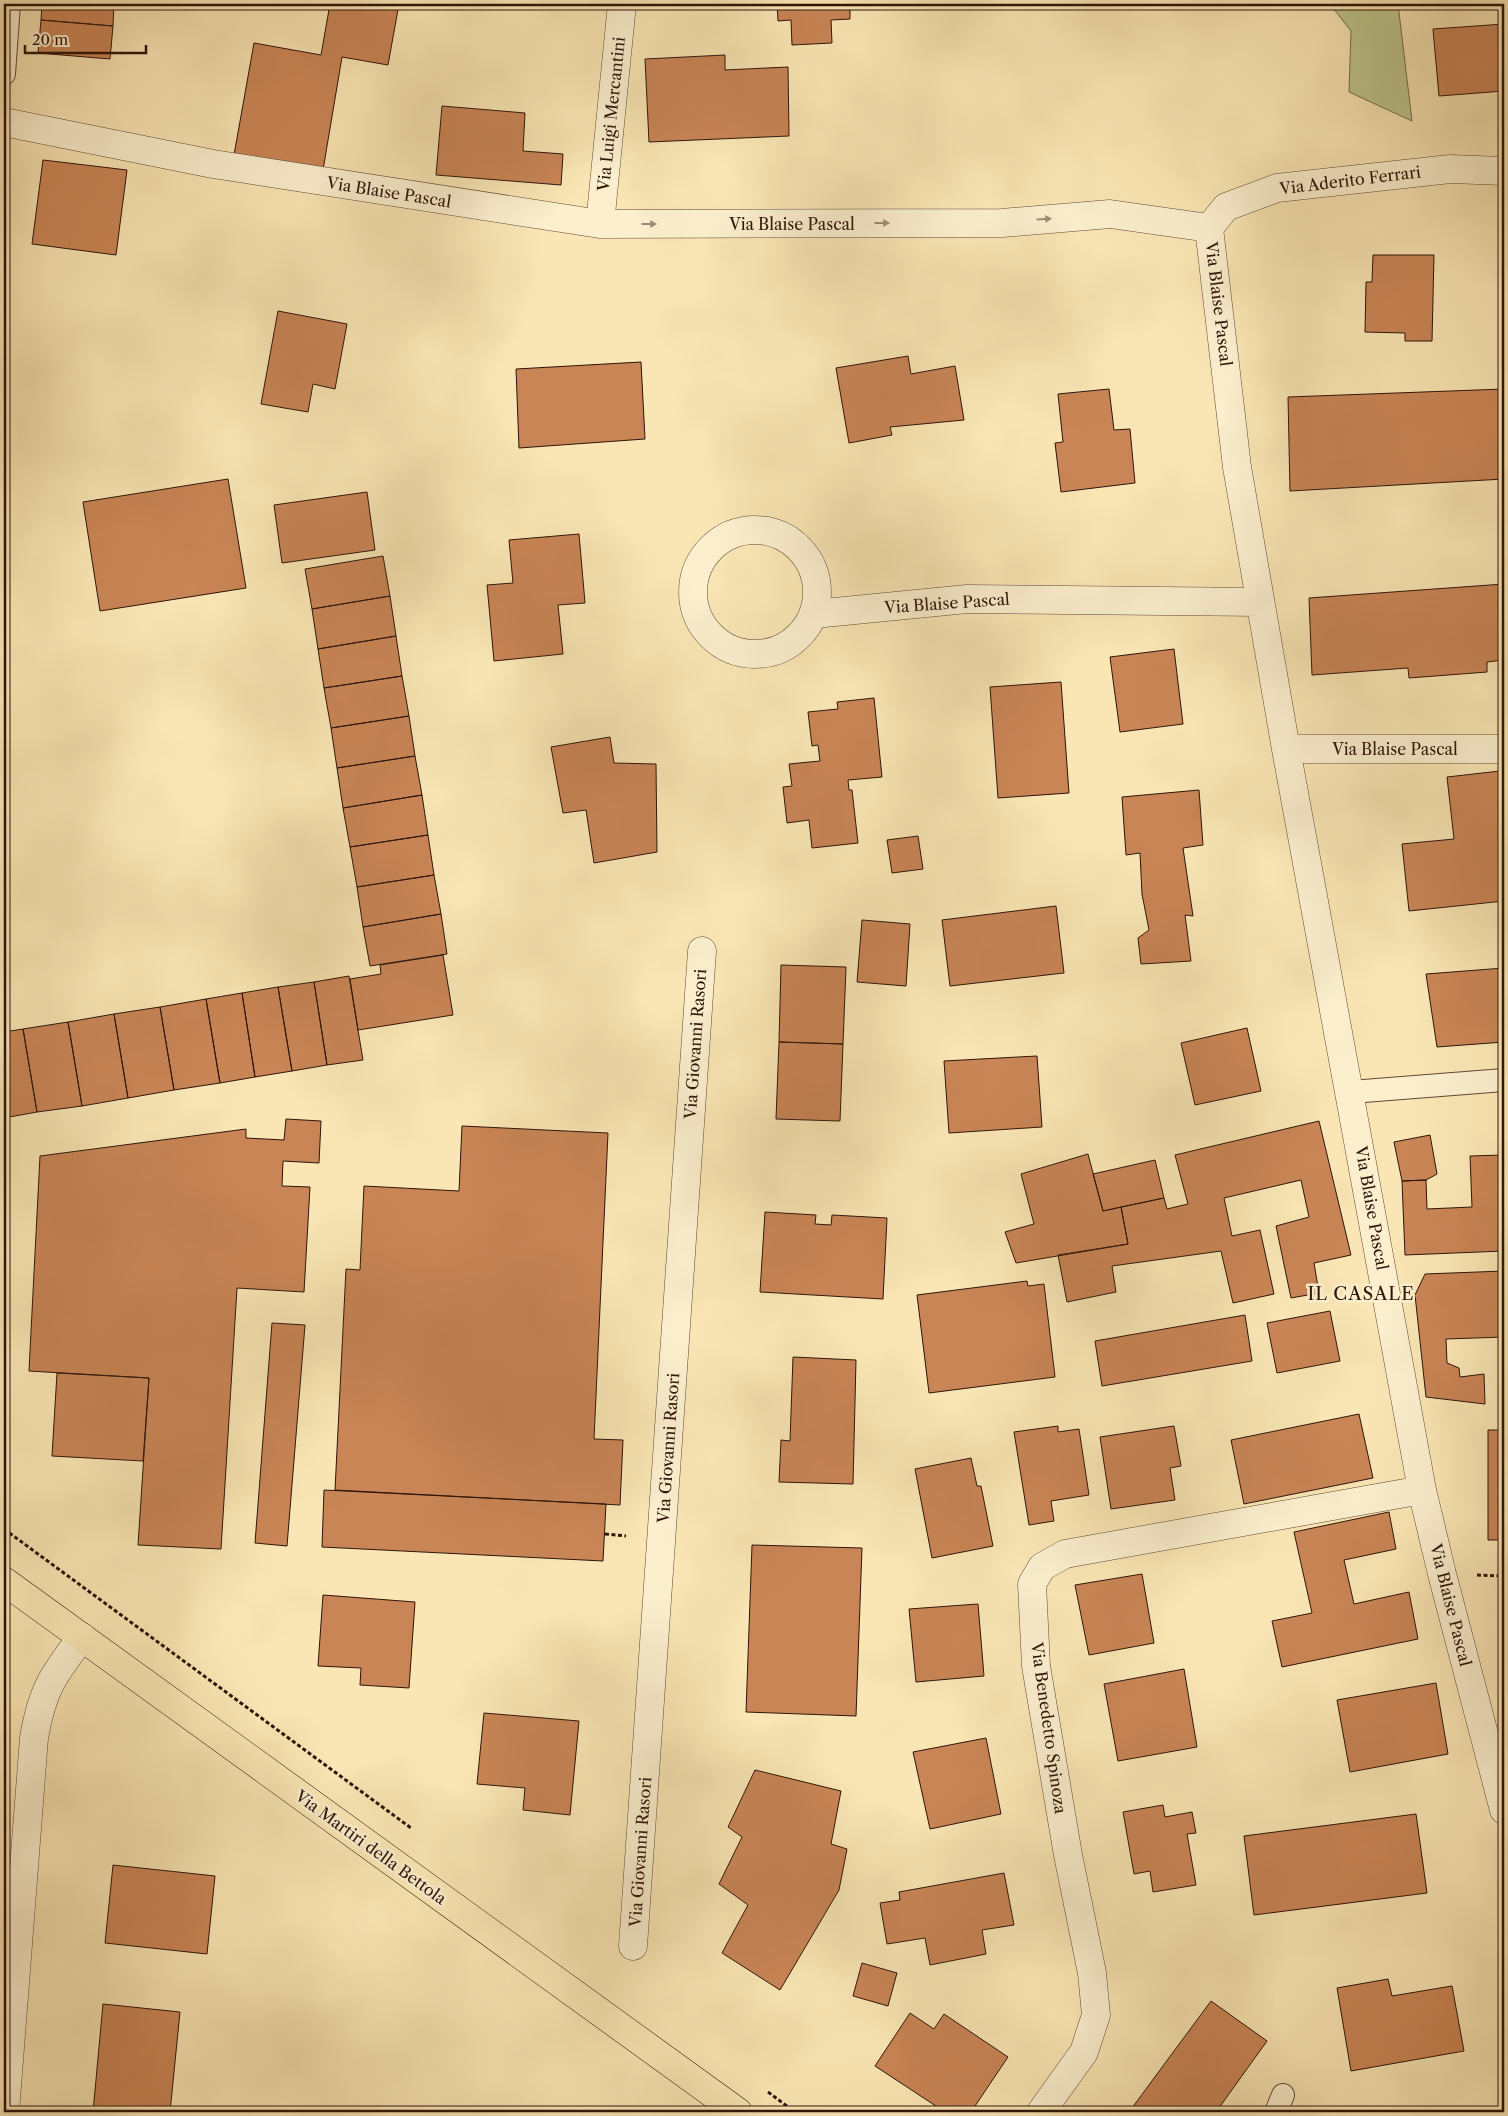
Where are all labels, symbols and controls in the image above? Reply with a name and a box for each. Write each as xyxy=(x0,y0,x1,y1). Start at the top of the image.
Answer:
scale bar xyxy=(25,22,146,54)
text: 20 m xyxy=(32,30,68,49)
street label: Via Luigi Mercantini xyxy=(593,36,629,193)
street label: Via Aderito Ferrari xyxy=(1277,161,1422,199)
street label: Via Blaise Pascal xyxy=(324,172,453,212)
street label: Via Blaise Pascal xyxy=(728,214,855,234)
one-way arrow xyxy=(1036,215,1052,223)
one-way arrow xyxy=(874,219,890,227)
one-way arrow xyxy=(641,220,657,228)
street label: Via Blaise Pascal xyxy=(1201,239,1237,368)
street label: Via Blaise Pascal xyxy=(883,589,1011,617)
street label: Via Blaise Pascal xyxy=(1331,739,1458,759)
street label: Via Giovanni Rasori xyxy=(680,968,710,1121)
street label: Via Blaise Pascal xyxy=(1351,1143,1393,1272)
district label: IL CASALE xyxy=(1307,1283,1415,1305)
street label: Via Giovanni Rasori xyxy=(653,1372,683,1525)
street label: Via Blaise Pascal xyxy=(1426,1541,1476,1669)
street label: Via Benedetto Spinoza xyxy=(1027,1640,1071,1816)
street label: Via Giovanni Rasori xyxy=(625,1776,655,1929)
street label: Via Martiri della Bettola xyxy=(291,1785,451,1909)

